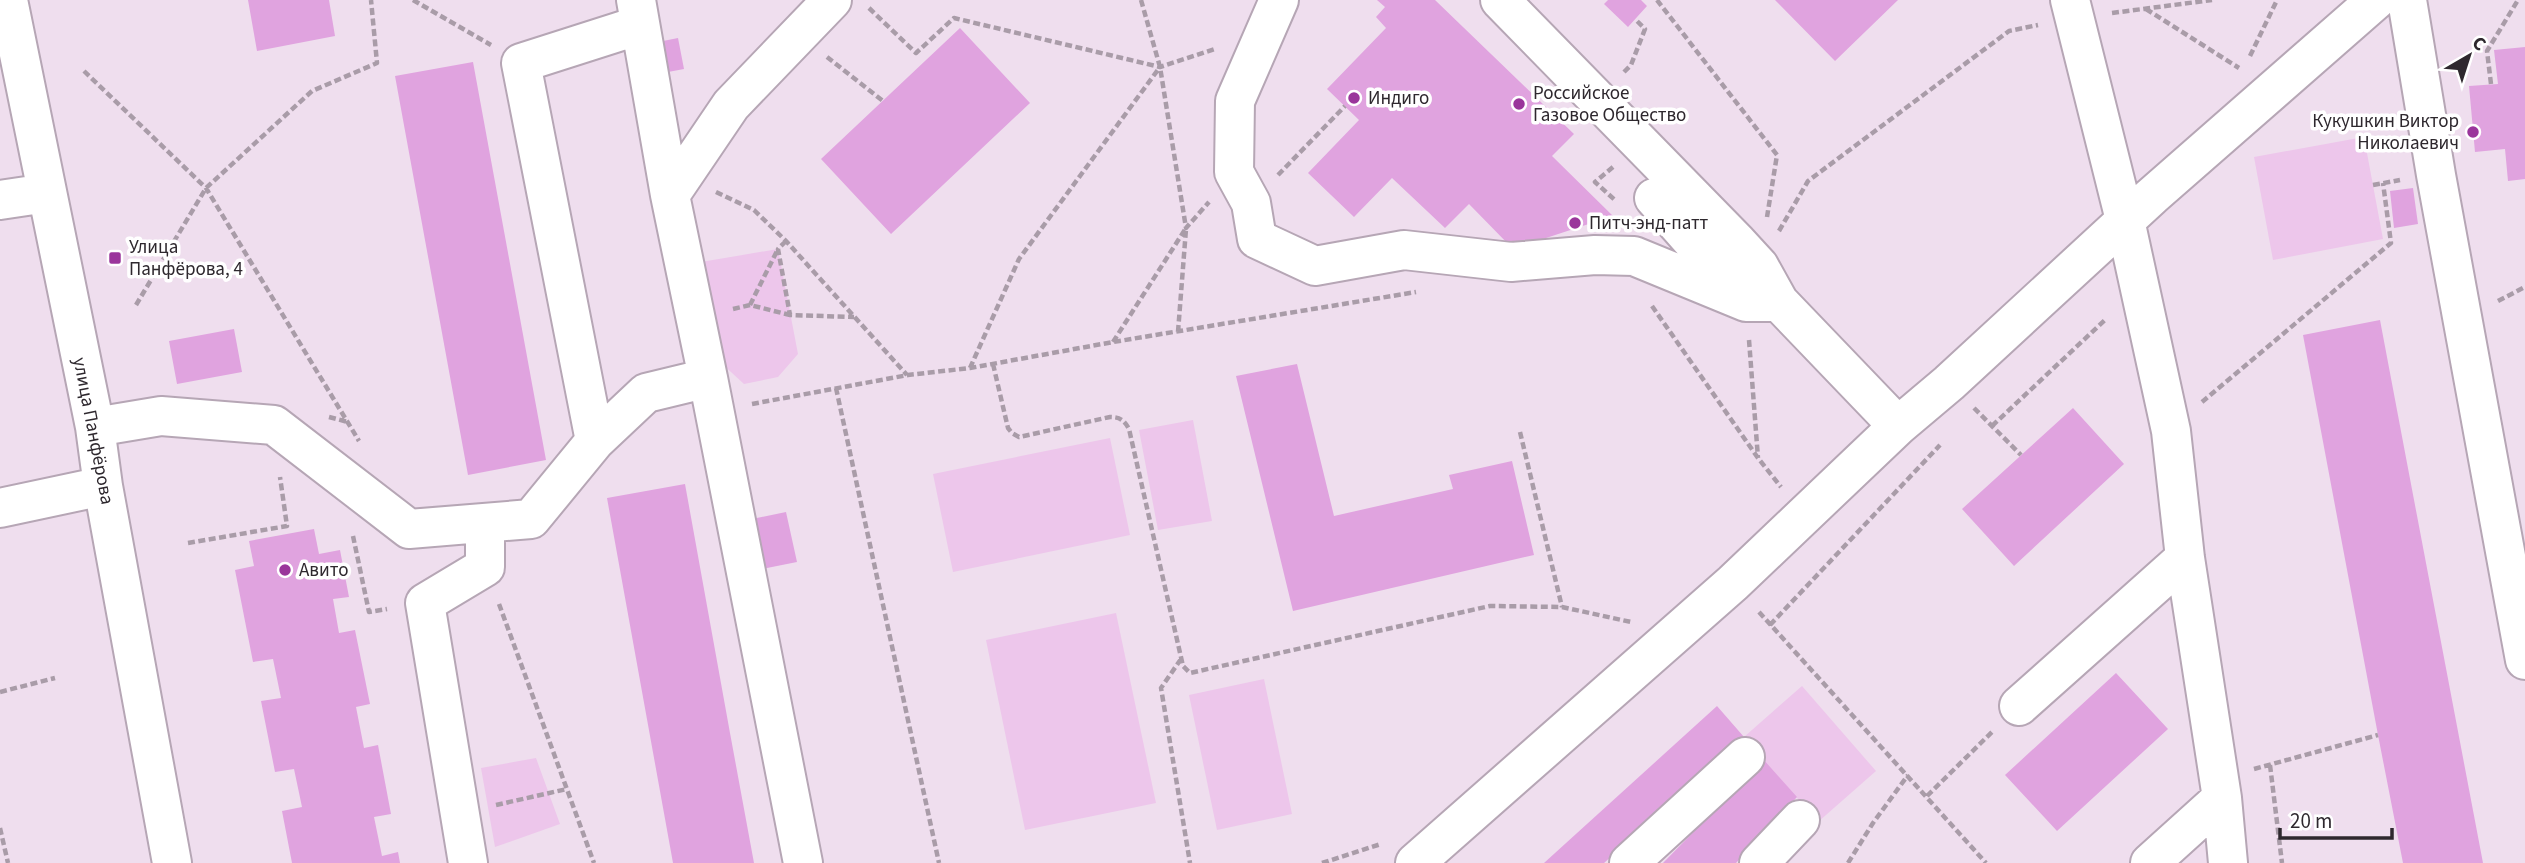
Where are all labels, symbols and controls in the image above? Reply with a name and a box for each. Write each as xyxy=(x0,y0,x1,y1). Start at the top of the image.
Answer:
north arrow xyxy=(2434,21,2504,91)
text: С xyxy=(2466,30,2492,58)
place label: Российское Газовое Общество xyxy=(1533,80,1686,129)
place label: Индиго xyxy=(1368,85,1429,112)
marker: Индиго xyxy=(1346,90,1362,106)
marker: Российское Газовое Общество xyxy=(1511,96,1527,112)
place label: Кукушкин Виктор Николаевич xyxy=(2312,108,2459,157)
marker: Кукушкин Виктор Николаевич xyxy=(2465,124,2481,140)
place label: Питч-энд-патт xyxy=(1589,210,1708,237)
marker: Питч-энд-патт xyxy=(1567,215,1583,231)
place label: Улица Панфёрова, 4 xyxy=(129,234,243,283)
marker: Улица Панфёрова, 4 xyxy=(107,250,123,266)
street label: улица Панфёрова xyxy=(65,355,121,507)
place label: Авито xyxy=(299,557,349,584)
marker: Авито xyxy=(277,562,293,578)
scale bar xyxy=(2280,796,2392,840)
text: 20 m xyxy=(2290,806,2332,836)

